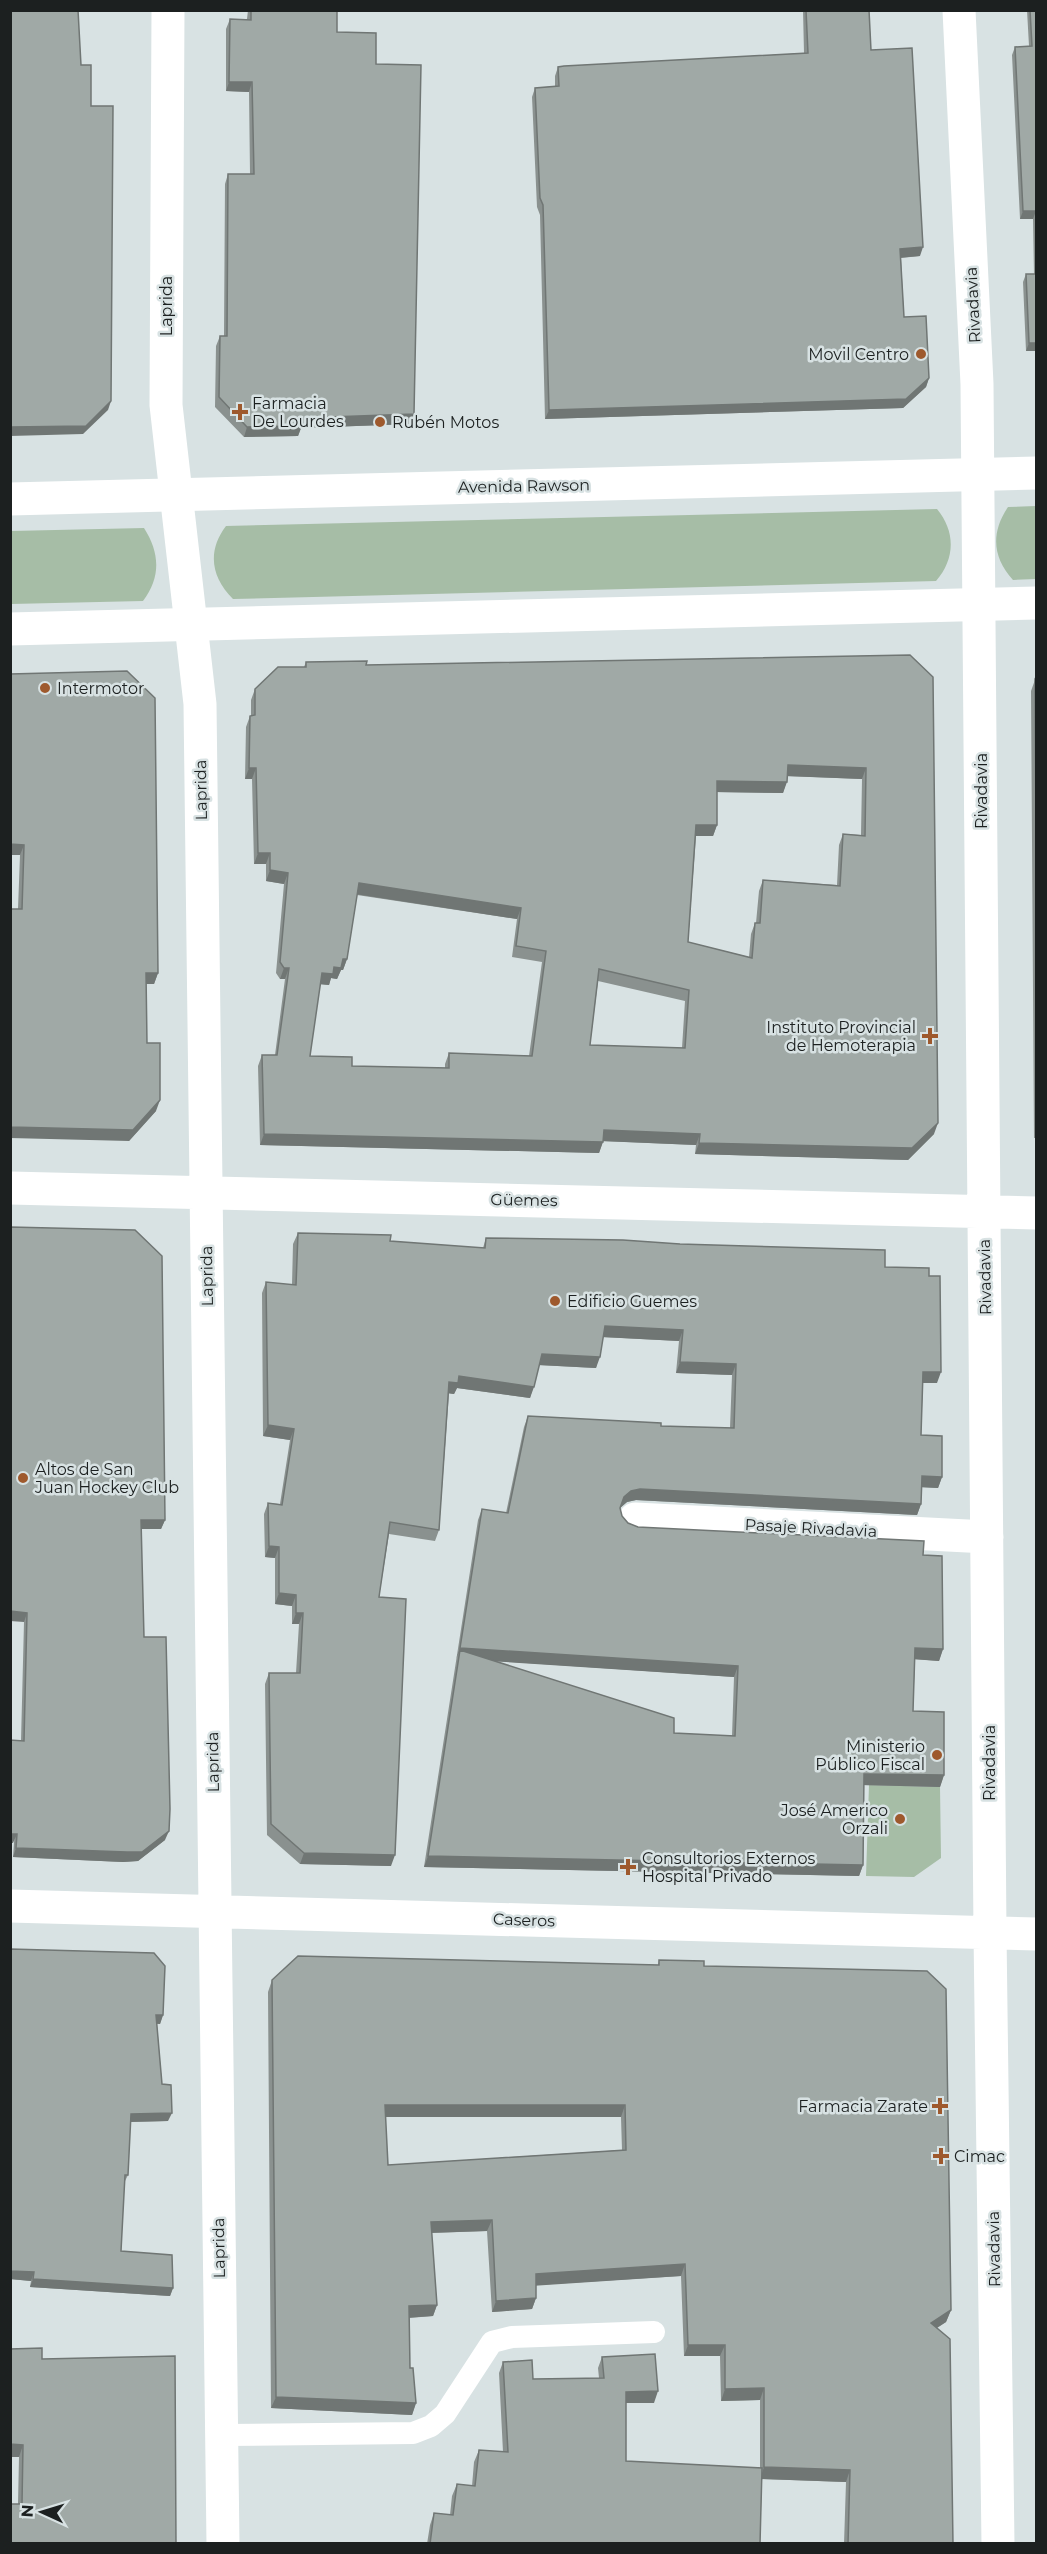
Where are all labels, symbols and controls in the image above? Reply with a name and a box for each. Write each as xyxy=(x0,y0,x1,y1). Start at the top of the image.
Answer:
street label: Rivadavia xyxy=(962,266,984,344)
street label: Laprida xyxy=(157,276,176,336)
place label: Movil Centro xyxy=(808,345,909,364)
marker: Movil Centro xyxy=(914,347,928,361)
place label: Farmacia De Lourdes xyxy=(252,394,344,431)
marker: Farmacia De Lourdes xyxy=(233,405,247,419)
place label: Rubén Motos xyxy=(392,413,499,432)
marker: Rubén Motos xyxy=(373,415,387,429)
street label: Avenida Rawson xyxy=(458,475,590,497)
place label: Intermotor xyxy=(57,679,144,698)
marker: Intermotor xyxy=(38,681,52,695)
street label: Rivadavia xyxy=(972,753,991,829)
street label: Laprida xyxy=(191,760,211,820)
place label: Instituto Provincial de Hemoterapia xyxy=(766,1018,916,1055)
marker: Instituto Provincial de Hemoterapia xyxy=(921,1027,939,1045)
street label: Güemes xyxy=(490,1190,558,1210)
street label: Rivadavia xyxy=(975,1239,995,1315)
street label: Laprida xyxy=(197,1246,217,1306)
place label: Edificio Guemes xyxy=(567,1292,697,1311)
marker: Edificio Guemes xyxy=(548,1294,562,1308)
place label: Altos de San Juan Hockey Club xyxy=(34,1460,179,1497)
marker: Altos de San Juan Hockey Club xyxy=(16,1471,30,1485)
street label: Pasaje Rivadavia xyxy=(744,1515,878,1541)
street label: Rivadavia xyxy=(980,1725,999,1801)
street label: Laprida xyxy=(203,1732,223,1792)
place label: Ministerio Público Fiscal xyxy=(815,1737,925,1774)
marker: Ministerio Público Fiscal xyxy=(930,1748,944,1762)
place label: José Americo Orzali xyxy=(780,1801,888,1838)
marker: José Americo Orzali xyxy=(893,1812,907,1826)
place label: Consultorios Externos Hospital Privado xyxy=(642,1849,815,1886)
marker: Consultorios Externos Hospital Privado xyxy=(619,1858,637,1876)
street label: Caseros xyxy=(493,1909,556,1931)
place label: Farmacia Zarate xyxy=(798,2097,928,2116)
marker: Farmacia Zarate xyxy=(933,2099,947,2113)
marker: Cimac xyxy=(932,2147,950,2165)
place label: Cimac xyxy=(954,2147,1005,2166)
street label: Rivadavia xyxy=(984,2211,1004,2287)
street label: Laprida xyxy=(209,2218,229,2278)
north arrow xyxy=(12,2482,72,2542)
text: N xyxy=(18,2504,37,2518)

